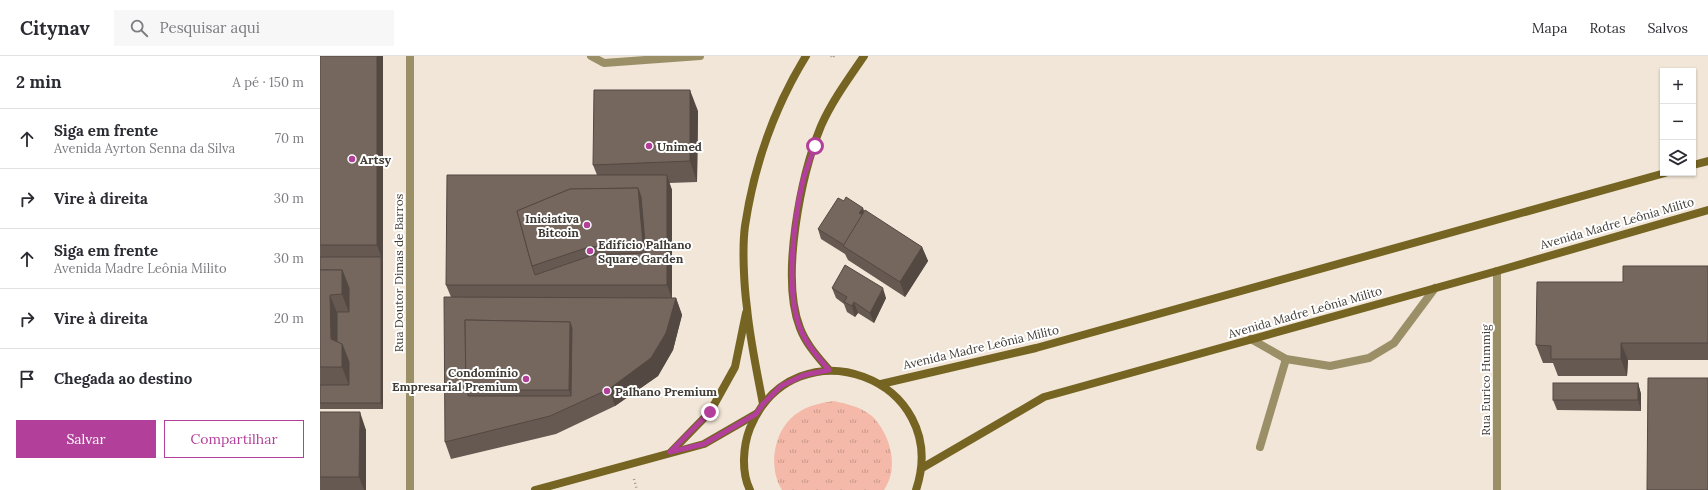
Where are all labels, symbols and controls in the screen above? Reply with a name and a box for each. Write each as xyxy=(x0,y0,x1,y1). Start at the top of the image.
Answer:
search box xyxy=(114,10,394,46)
text: Citynav xyxy=(20,16,90,40)
icon: search xyxy=(128,17,150,39)
text: Pesquisar aqui xyxy=(160,18,260,37)
text: Mapa xyxy=(1532,19,1567,37)
text: Rotas xyxy=(1589,19,1625,37)
text: Salvos xyxy=(1647,19,1688,37)
map controls xyxy=(1660,68,1696,176)
button: + xyxy=(1660,68,1696,104)
text: 2 min xyxy=(16,71,62,93)
text: A pé · 150 m xyxy=(233,74,304,91)
button: − xyxy=(1660,104,1696,140)
text: Siga em frente xyxy=(54,121,158,140)
icon: ahead xyxy=(16,128,38,150)
text: 70 m xyxy=(275,130,304,147)
route start xyxy=(806,137,824,155)
place label: Unimed xyxy=(657,139,702,154)
text: Avenida Ayrton Senna da Silva xyxy=(54,140,235,157)
button: layers xyxy=(1660,140,1696,176)
marker: Unimed xyxy=(644,141,654,151)
place label: Artsy xyxy=(360,152,391,167)
marker: Artsy xyxy=(347,154,357,164)
icon: right xyxy=(16,188,38,210)
text: Vire à direita xyxy=(54,189,148,208)
text: 30 m xyxy=(274,190,304,207)
street label: Rua Doutor Dimas de Barros xyxy=(391,193,406,352)
street label: Avenida Madre Leônia Milito xyxy=(1537,194,1696,252)
place label: Iniciativa Bitcoin xyxy=(525,211,580,240)
marker: Iniciativa Bitcoin xyxy=(582,220,592,230)
place label: Edifício Palhano Square Garden xyxy=(598,237,692,266)
text: Siga em frente xyxy=(54,241,158,260)
marker: Edifício Palhano Square Garden xyxy=(585,246,595,256)
icon: ahead xyxy=(16,248,38,270)
text: 30 m xyxy=(274,250,304,267)
text: Avenida Madre Leônia Milito xyxy=(54,260,227,277)
street label: Avenida Madre Leônia Milito xyxy=(1225,283,1384,341)
icon: right xyxy=(16,308,38,330)
text: Vire à direita xyxy=(54,309,148,328)
text: 20 m xyxy=(274,310,304,327)
street label: Avenida Madre Leônia Milito xyxy=(901,322,1060,372)
street label: Rua Eurico Hummig xyxy=(1478,324,1493,436)
place label: Condomínio Empresarial Premium xyxy=(392,365,518,394)
icon: arrive xyxy=(16,368,38,390)
text: Chegada ao destino xyxy=(54,369,192,388)
marker: Condomínio Empresarial Premium xyxy=(521,374,531,384)
place label: Palhano Premium xyxy=(615,384,717,399)
marker: Palhano Premium xyxy=(602,386,612,396)
route end xyxy=(701,403,719,421)
button: Salvar xyxy=(16,420,156,458)
button: Compartilhar xyxy=(164,420,304,458)

